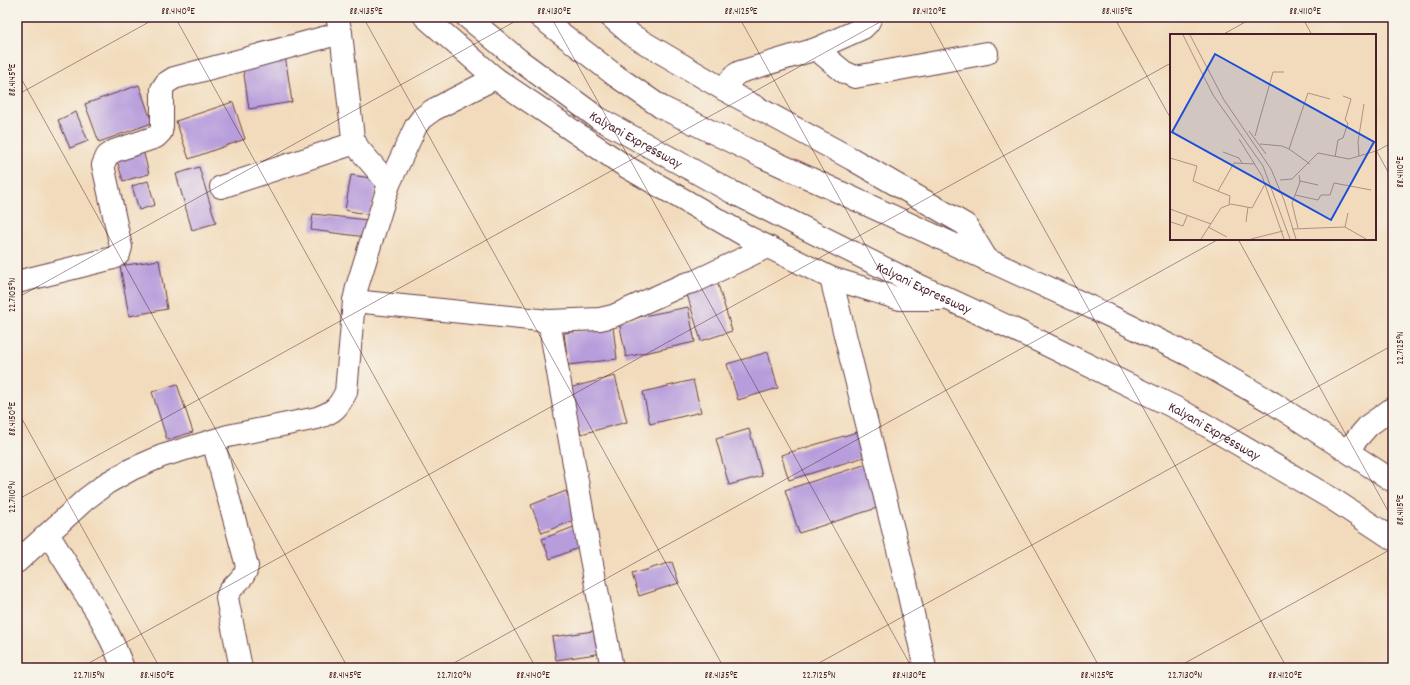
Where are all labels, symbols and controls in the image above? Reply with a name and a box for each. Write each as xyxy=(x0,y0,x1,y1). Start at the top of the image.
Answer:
text: 88.4140°E xyxy=(161,5,195,19)
text: 88.4135°E xyxy=(350,5,383,19)
text: 88.4130°E xyxy=(537,5,571,19)
text: 88.4125°E xyxy=(725,5,758,19)
text: 88.4120°E xyxy=(912,5,946,19)
text: 88.4115°E xyxy=(1102,5,1133,19)
text: 88.4110°E xyxy=(1289,5,1321,19)
inset map xyxy=(1170,34,1376,240)
text: 88.4145°E xyxy=(6,63,20,96)
street label: Kalyani Expressway xyxy=(584,107,686,175)
text: 88.4110°E xyxy=(1394,156,1408,188)
street label: Kalyani Expressway xyxy=(872,258,974,320)
text: 22.7105°N xyxy=(6,278,20,312)
text: 22.7125°N xyxy=(1394,331,1408,365)
street label: Kalyani Expressway xyxy=(1164,398,1264,467)
text: 88.4150°E xyxy=(6,402,20,436)
text: 22.7110°N xyxy=(6,481,20,513)
text: 88.4115°E xyxy=(1394,494,1408,525)
text: 22.7115°N xyxy=(73,669,105,683)
text: 88.4150°E xyxy=(140,669,174,683)
text: 88.4145°E xyxy=(329,669,362,683)
text: 22.7120°N xyxy=(437,669,471,683)
text: 88.4140°E xyxy=(516,669,550,683)
text: 88.4135°E xyxy=(705,669,738,683)
text: 22.7125°N xyxy=(802,669,836,683)
text: 88.4130°E xyxy=(892,669,926,683)
text: 88.4125°E xyxy=(1081,669,1114,683)
text: 22.7130°N xyxy=(1168,669,1202,683)
text: 88.4120°E xyxy=(1268,669,1302,683)

